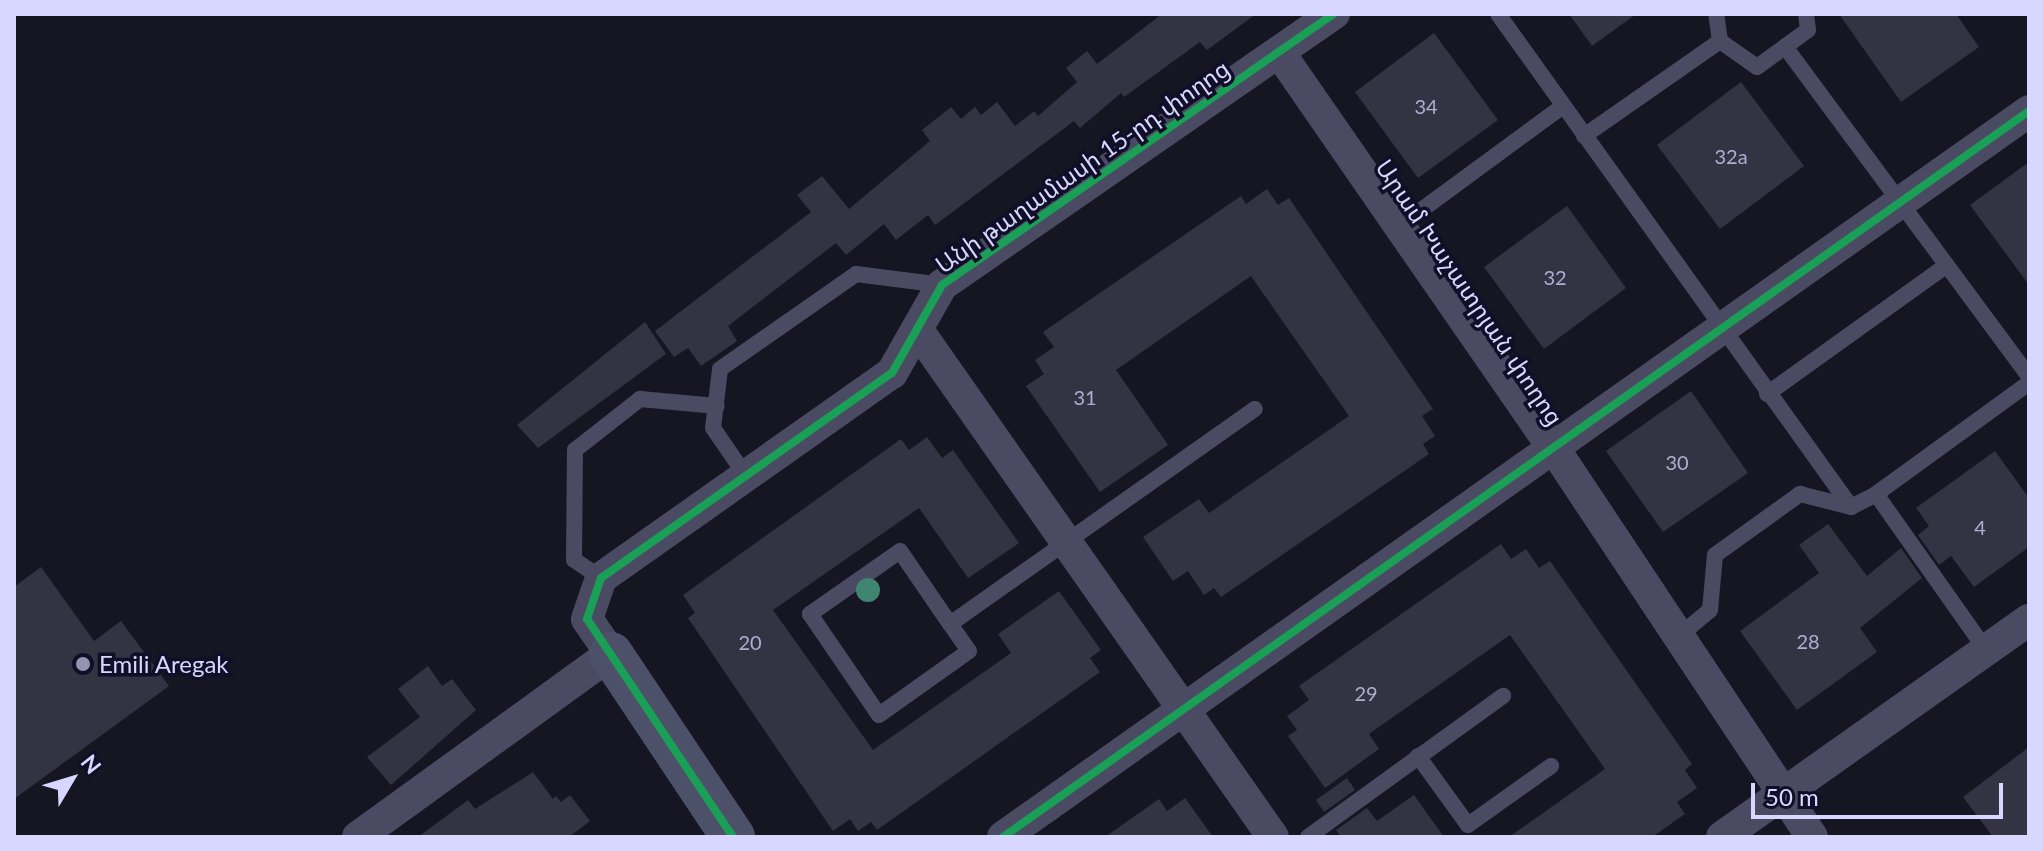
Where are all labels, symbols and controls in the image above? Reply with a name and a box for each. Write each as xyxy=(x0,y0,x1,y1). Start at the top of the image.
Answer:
street label: Անի թաղամասի 15-րդ փողոց xyxy=(929,53,1235,279)
house number: 34 xyxy=(1414,94,1438,118)
house number: 32a xyxy=(1714,144,1748,168)
street label: Արամ Խաչատրյան փողոց xyxy=(1370,154,1570,430)
house number: 32 xyxy=(1543,265,1567,289)
house number: 31 xyxy=(1073,385,1097,409)
house number: 30 xyxy=(1665,450,1689,474)
house number: 4 xyxy=(1974,515,1986,539)
house number: 28 xyxy=(1796,629,1820,653)
house number: 20 xyxy=(738,630,762,654)
place label: Emili Aregak xyxy=(99,650,229,678)
marker: Emili Aregak xyxy=(74,655,92,673)
house number: 29 xyxy=(1354,681,1378,705)
north arrow xyxy=(32,739,112,819)
text: N xyxy=(75,749,107,779)
scale bar xyxy=(1755,767,2007,817)
text: 50 m xyxy=(1765,782,1819,811)

